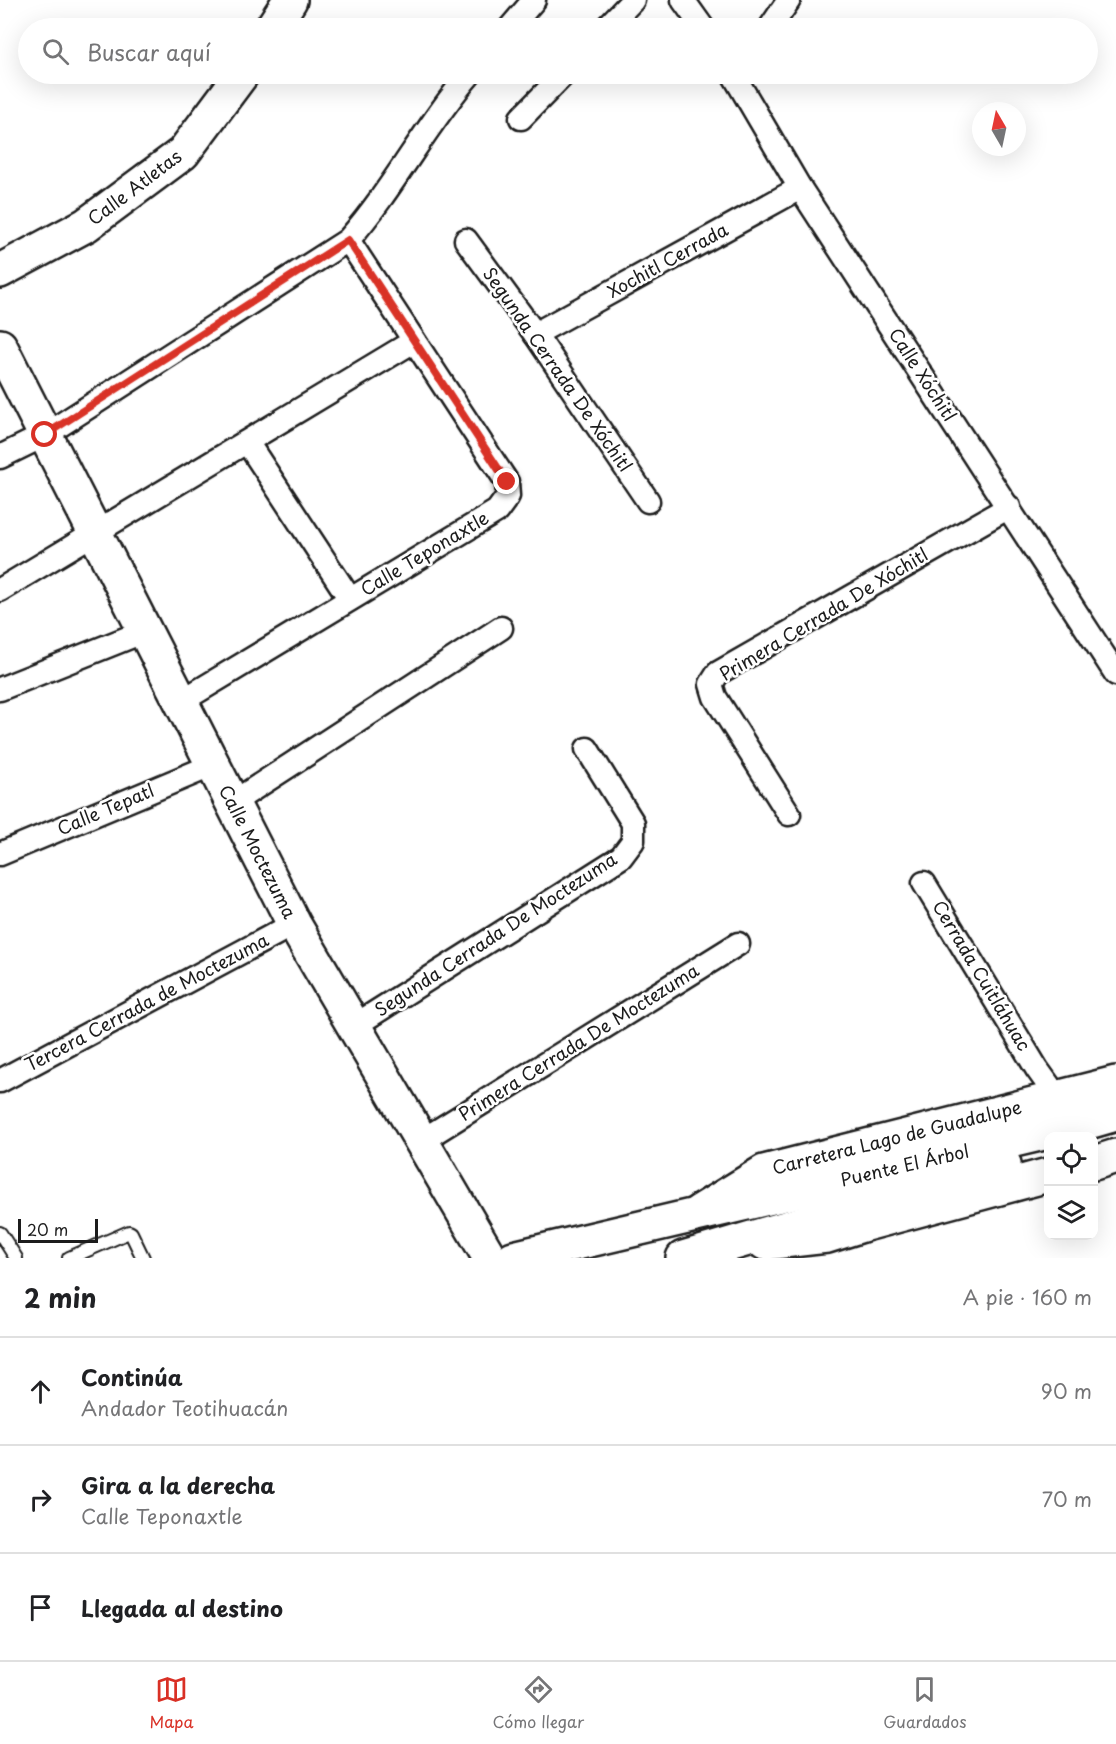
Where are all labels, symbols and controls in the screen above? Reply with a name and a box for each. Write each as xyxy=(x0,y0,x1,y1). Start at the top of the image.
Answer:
search box xyxy=(18,18,1098,84)
icon: search xyxy=(39,35,72,68)
text: Buscar aquí xyxy=(87,35,211,68)
north arrow xyxy=(972,102,1026,156)
street label: Calle Atletas xyxy=(81,142,187,231)
street label: Xochitl Cerrada xyxy=(602,215,733,304)
street label: Segunda Cerrada De Xóchitl xyxy=(477,261,639,477)
street label: Calle Xóchitl xyxy=(883,322,964,426)
route start xyxy=(31,421,57,447)
route end xyxy=(493,468,519,494)
street label: Calle Teponaxtle xyxy=(355,504,494,602)
street label: Primera Cerrada De Xóchitl xyxy=(714,540,933,687)
street label: Calle Tepatl xyxy=(53,776,158,841)
street label: Calle Moctezuma xyxy=(213,780,304,924)
street label: Segunda Cerrada De Moctezuma xyxy=(369,845,622,1022)
street label: Cerrada Cuitláhuac xyxy=(927,895,1038,1056)
street label: Tercera Cerrada de Moctezuma xyxy=(20,925,274,1078)
street label: Primera Cerrada De Moctezuma xyxy=(453,956,704,1127)
street label: Carretera Lago de Guadalupe xyxy=(769,1092,1024,1181)
map controls xyxy=(1044,1132,1098,1240)
button: locate xyxy=(1044,1132,1098,1186)
street label: Puente El Árbol xyxy=(838,1137,972,1192)
button: layers xyxy=(1044,1186,1098,1240)
scale bar xyxy=(18,1216,98,1244)
text: 20 m xyxy=(27,1217,68,1241)
text: 2 min xyxy=(24,1278,97,1317)
text: A pie · 160 m xyxy=(963,1282,1092,1312)
text: Continúa xyxy=(81,1360,183,1393)
icon: ahead xyxy=(24,1375,57,1408)
text: 90 m xyxy=(1041,1376,1092,1406)
text: Andador Teotihuacán xyxy=(81,1393,288,1423)
text: Gira a la derecha xyxy=(81,1468,275,1501)
icon: right xyxy=(24,1483,57,1516)
text: 70 m xyxy=(1042,1484,1092,1514)
text: Calle Teponaxtle xyxy=(81,1501,243,1531)
icon: arrive xyxy=(24,1591,57,1624)
text: Llegada al destino xyxy=(81,1591,283,1624)
tab: Mapa xyxy=(150,1673,194,1733)
tab: Cómo llegar xyxy=(493,1673,584,1733)
tab: Guardados xyxy=(883,1673,966,1733)

